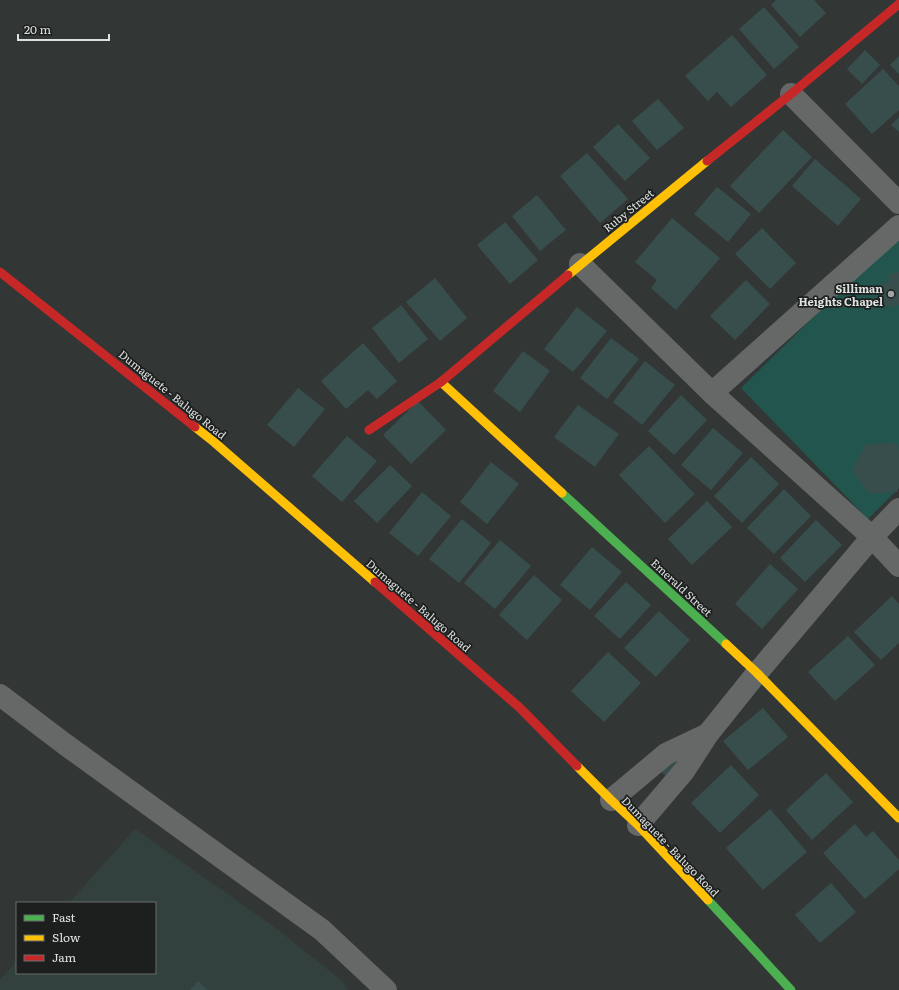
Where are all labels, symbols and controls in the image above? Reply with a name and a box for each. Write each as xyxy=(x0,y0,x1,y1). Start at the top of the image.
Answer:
scale bar xyxy=(18,16,109,42)
text: 20 m xyxy=(24,20,51,38)
street label: Ruby Street xyxy=(599,184,657,235)
place label: Silliman Heights Chapel xyxy=(798,280,883,309)
marker: Silliman Heights Chapel xyxy=(886,289,896,299)
street label: Dumaguete - Balugo Road xyxy=(116,346,230,443)
street label: Emerald Street xyxy=(648,554,716,620)
street label: Dumaguete - Balugo Road xyxy=(363,555,475,655)
street label: Dumaguete - Balugo Road xyxy=(619,792,723,900)
legend xyxy=(16,902,156,974)
text: Fast xyxy=(52,908,76,926)
text: Slow xyxy=(52,928,81,946)
text: Jam xyxy=(52,948,77,966)

